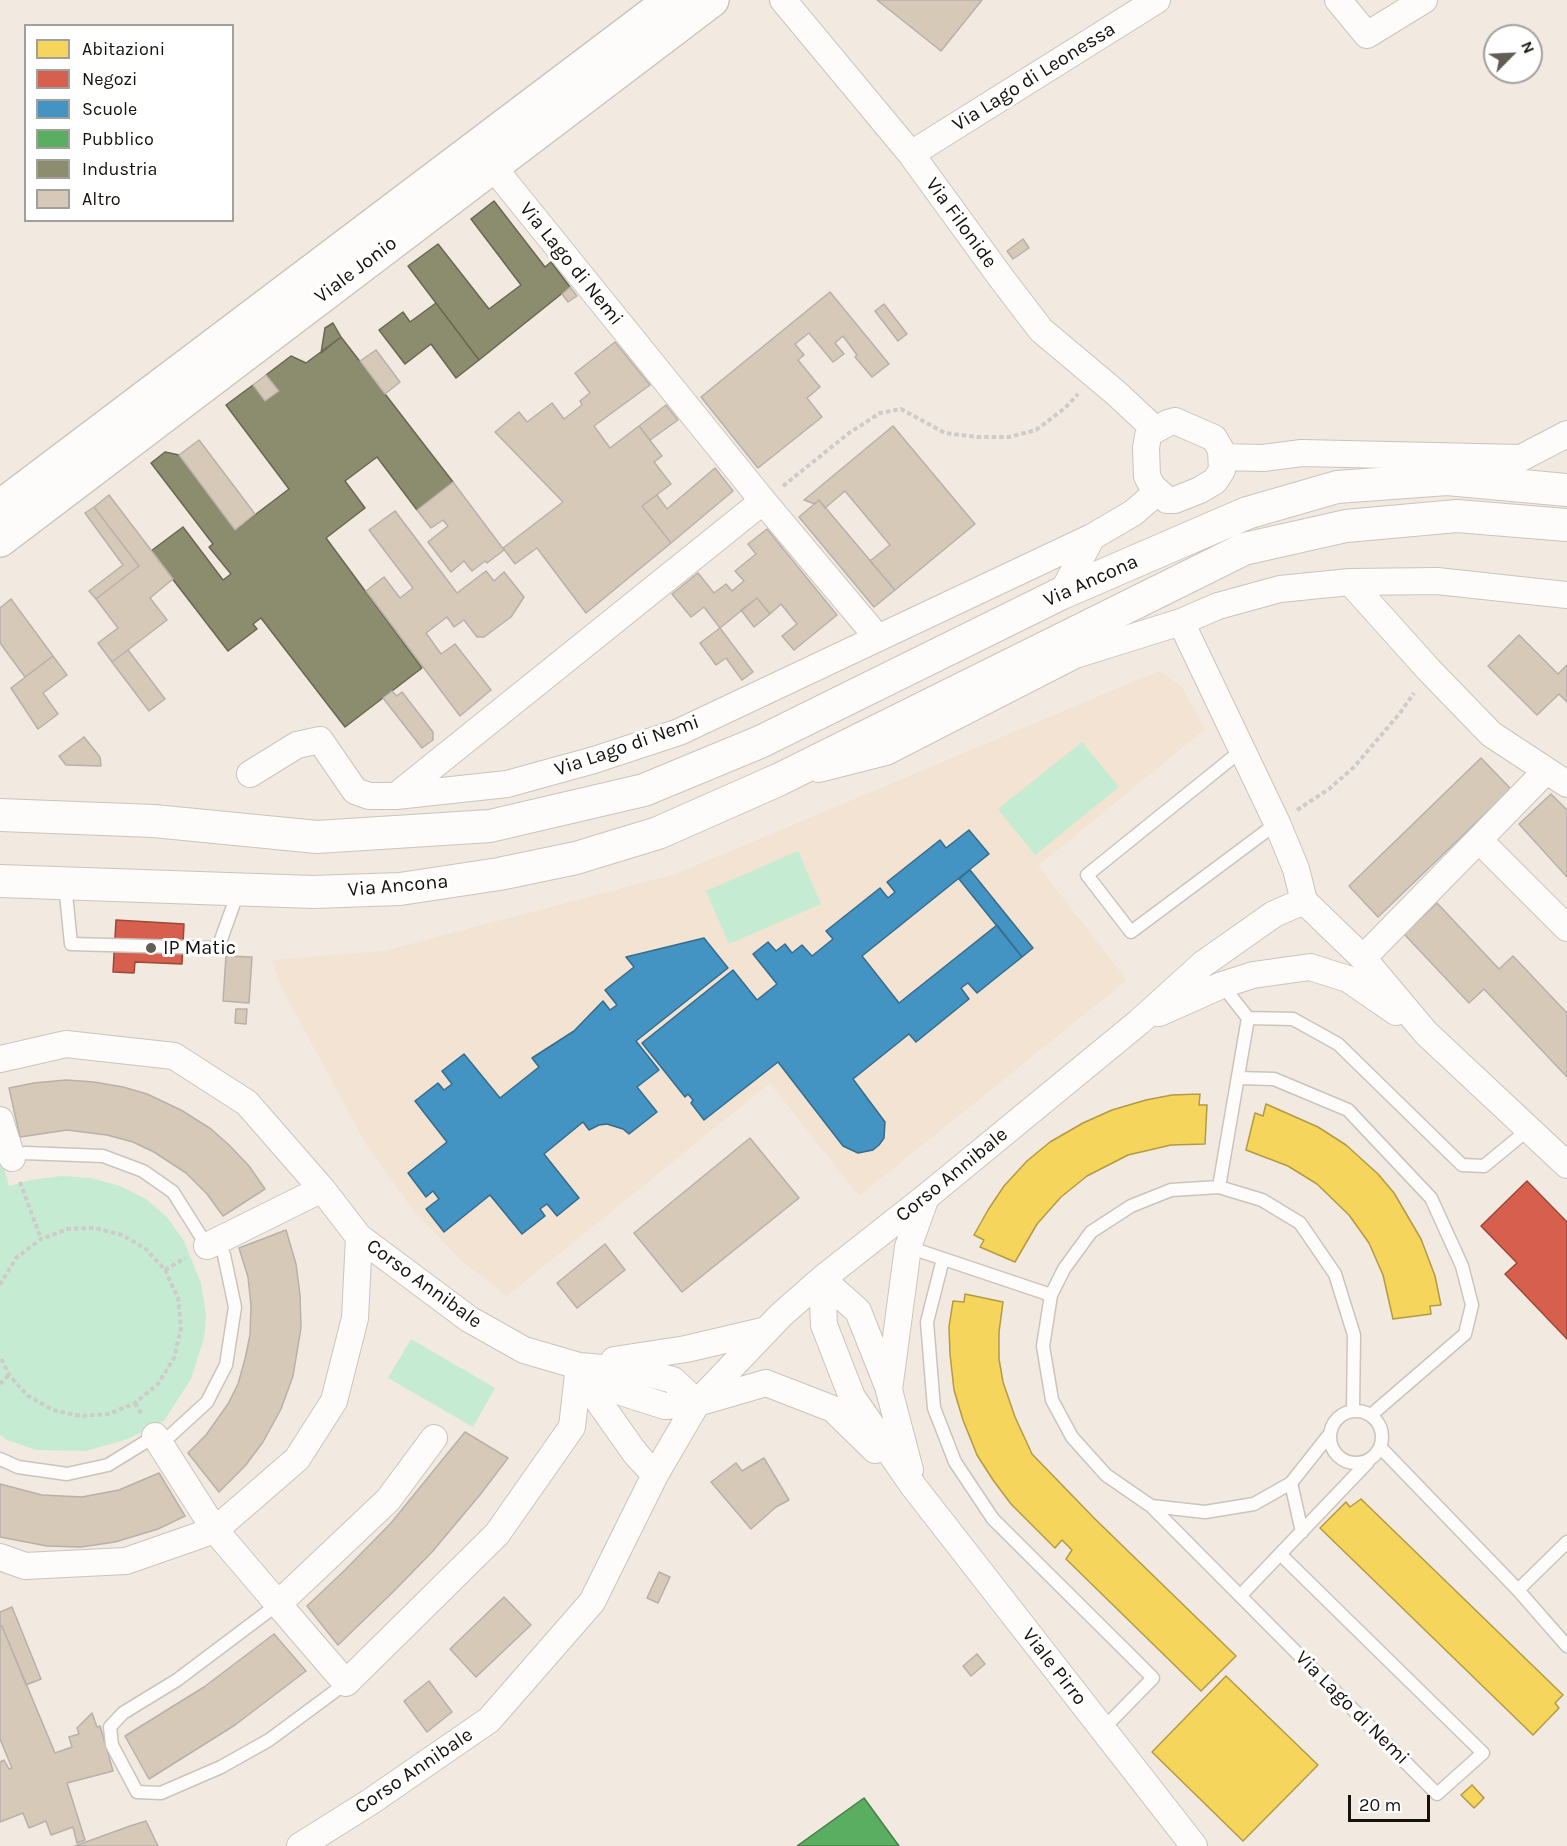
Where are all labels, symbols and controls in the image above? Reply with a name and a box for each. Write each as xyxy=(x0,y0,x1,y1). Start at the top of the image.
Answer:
street label: Via Lago di Leonessa xyxy=(948,17,1120,137)
legend xyxy=(24,24,234,222)
north arrow xyxy=(1483,24,1543,84)
text: Abitazioni xyxy=(82,38,165,60)
text: N xyxy=(1517,38,1539,56)
text: Negozi xyxy=(82,68,137,90)
text: Scuole xyxy=(82,98,137,120)
text: Pubblico xyxy=(82,128,154,150)
text: Industria xyxy=(82,158,157,180)
street label: Via Filonide xyxy=(920,173,1002,273)
text: Altro xyxy=(82,188,121,210)
street label: Via Lago di Nemi xyxy=(514,198,628,330)
street label: Viale Jonio xyxy=(310,231,402,309)
street label: Via Ancona xyxy=(1040,550,1142,612)
street label: Via Lago di Nemi xyxy=(551,710,703,782)
street label: Via Ancona xyxy=(347,870,449,902)
place label: IP Matic xyxy=(163,936,236,960)
marker: IP Matic xyxy=(144,941,158,955)
street label: Corso Annibale xyxy=(891,1123,1013,1227)
street label: Corso Annibale xyxy=(362,1234,486,1334)
street label: Viale Pirro xyxy=(1016,1624,1092,1710)
street label: Via Lago di Nemi xyxy=(1290,1646,1414,1770)
street label: Corso Annibale xyxy=(351,1723,477,1819)
scale bar xyxy=(1351,1783,1434,1821)
text: 20 m xyxy=(1359,1794,1401,1816)

